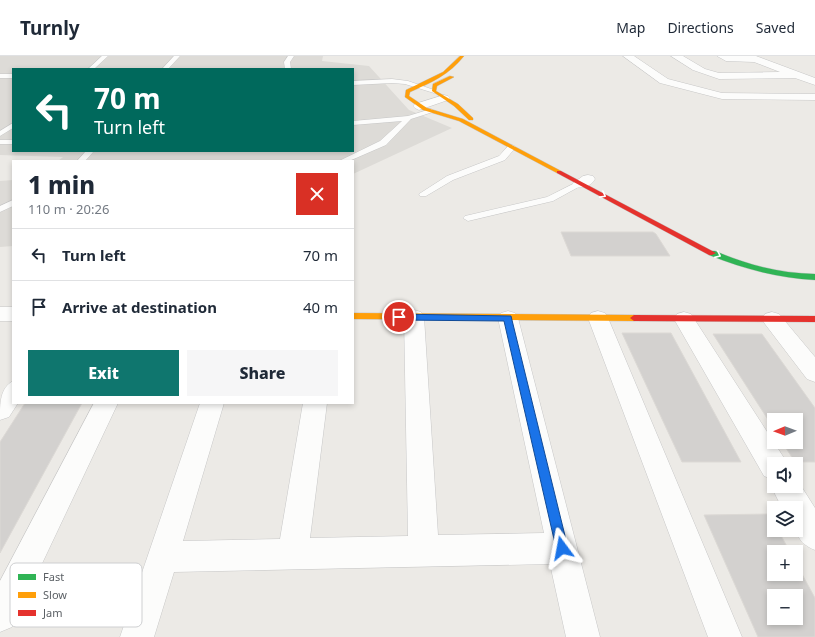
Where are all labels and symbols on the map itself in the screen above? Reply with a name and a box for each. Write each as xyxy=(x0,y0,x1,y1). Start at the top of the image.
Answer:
one-way arrow xyxy=(598,191,606,198)
one-way arrow xyxy=(714,250,721,258)
pin xyxy=(382,300,416,334)
north arrow xyxy=(767,413,803,449)
position arrow xyxy=(541,527,583,569)
legend xyxy=(10,563,142,627)
text: Fast xyxy=(43,569,64,584)
text: Slow xyxy=(43,587,67,602)
text: Jam xyxy=(42,605,62,620)

